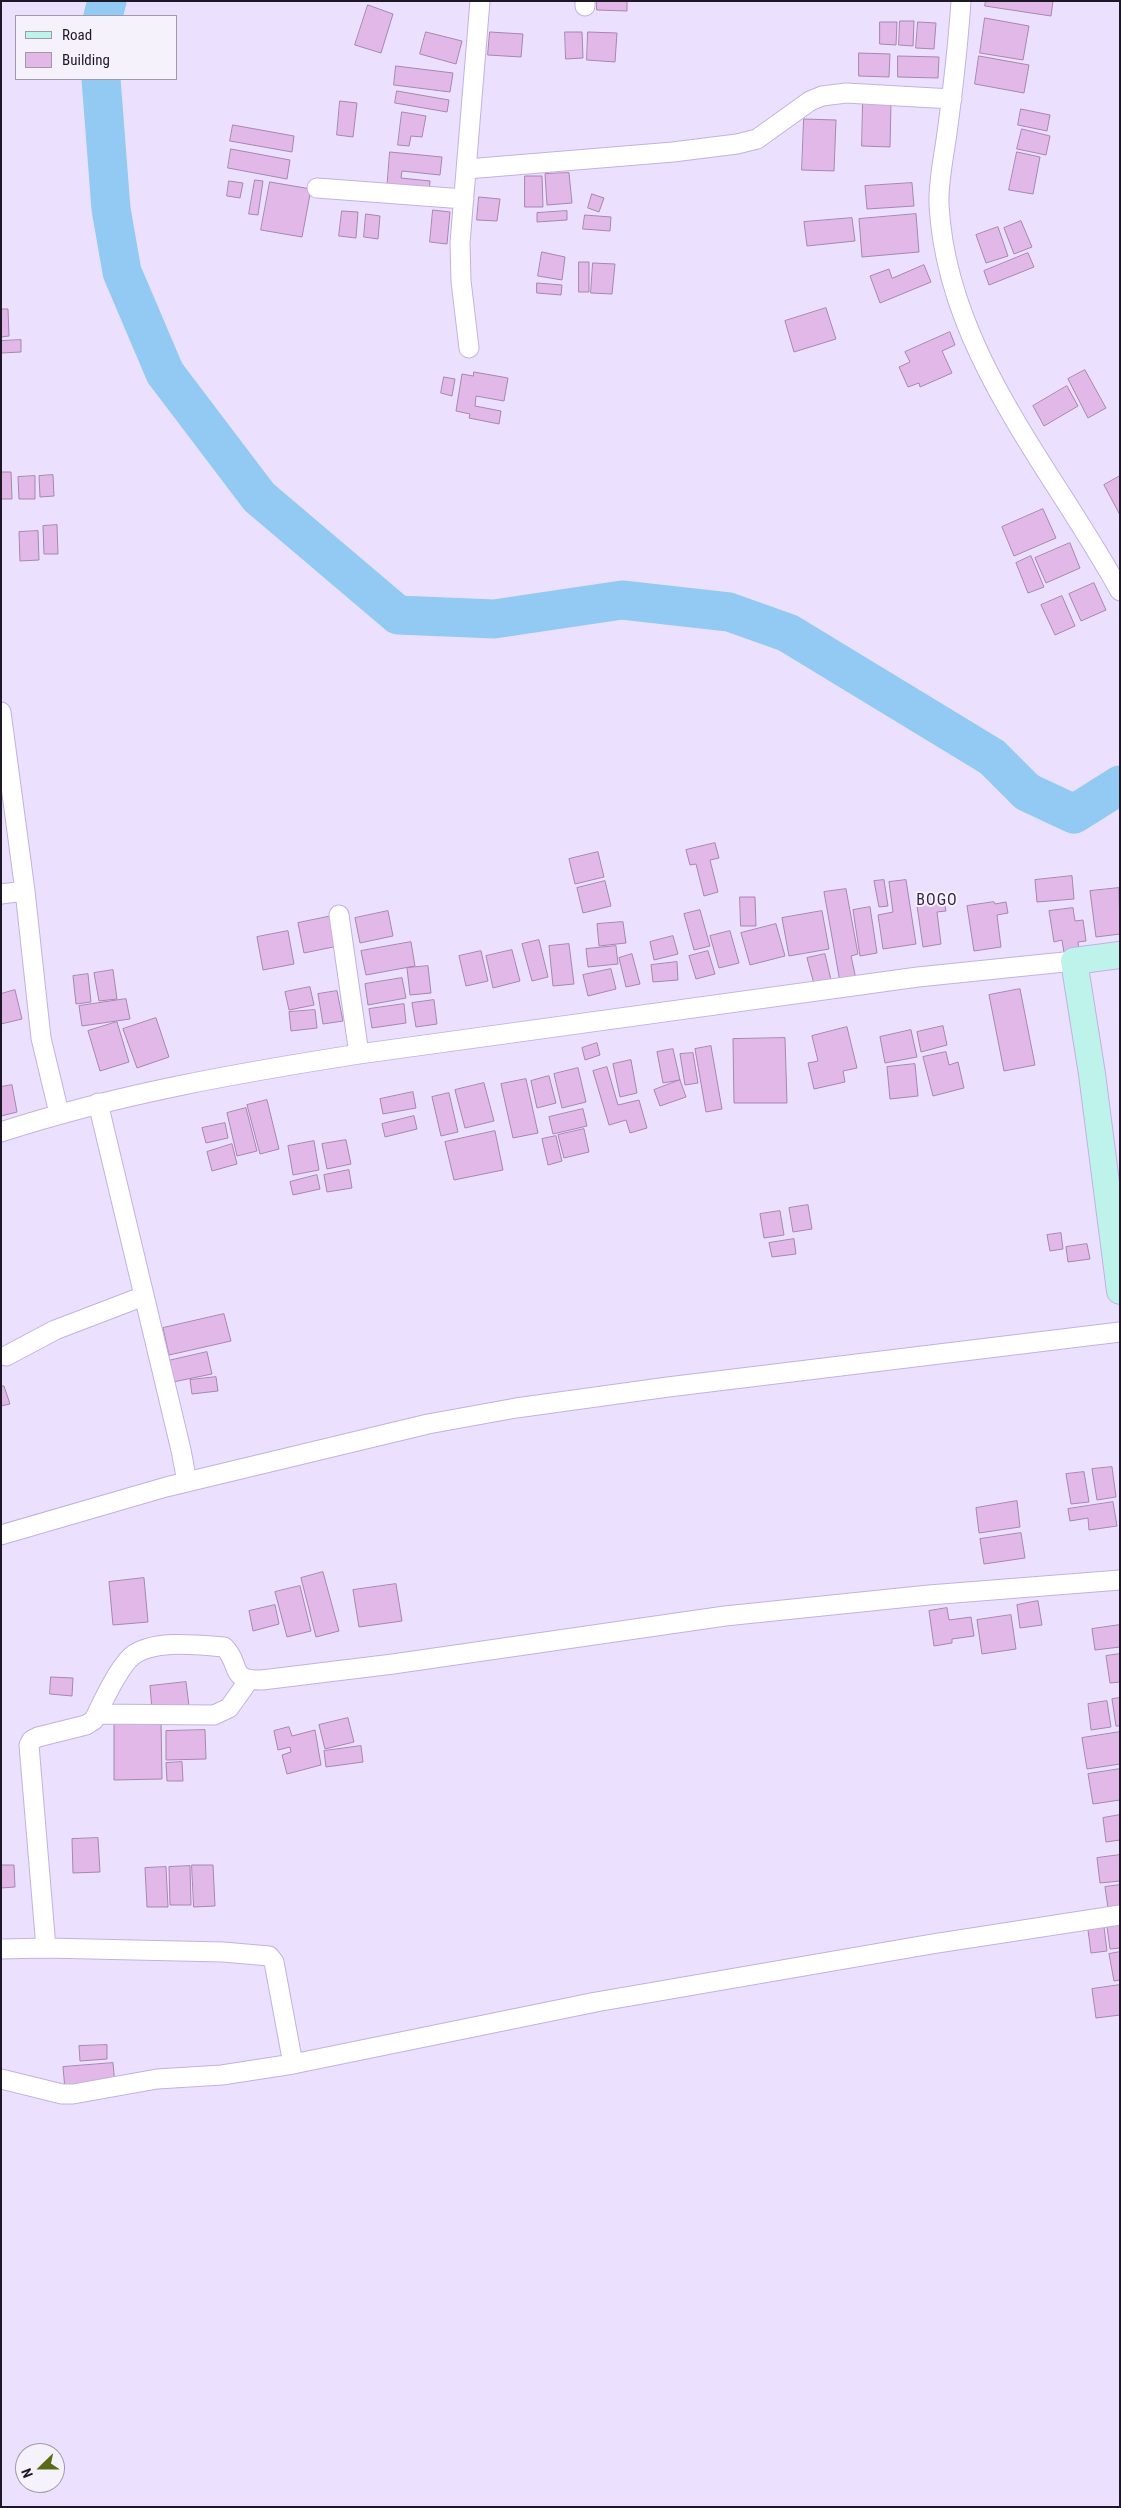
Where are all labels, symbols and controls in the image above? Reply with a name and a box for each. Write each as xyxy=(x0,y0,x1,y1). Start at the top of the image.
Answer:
legend xyxy=(15,15,178,80)
text: Road xyxy=(62,26,92,44)
text: Building xyxy=(62,51,110,69)
district label: BOGO xyxy=(916,891,958,911)
north arrow xyxy=(15,2443,65,2493)
text: N xyxy=(18,2466,36,2480)

